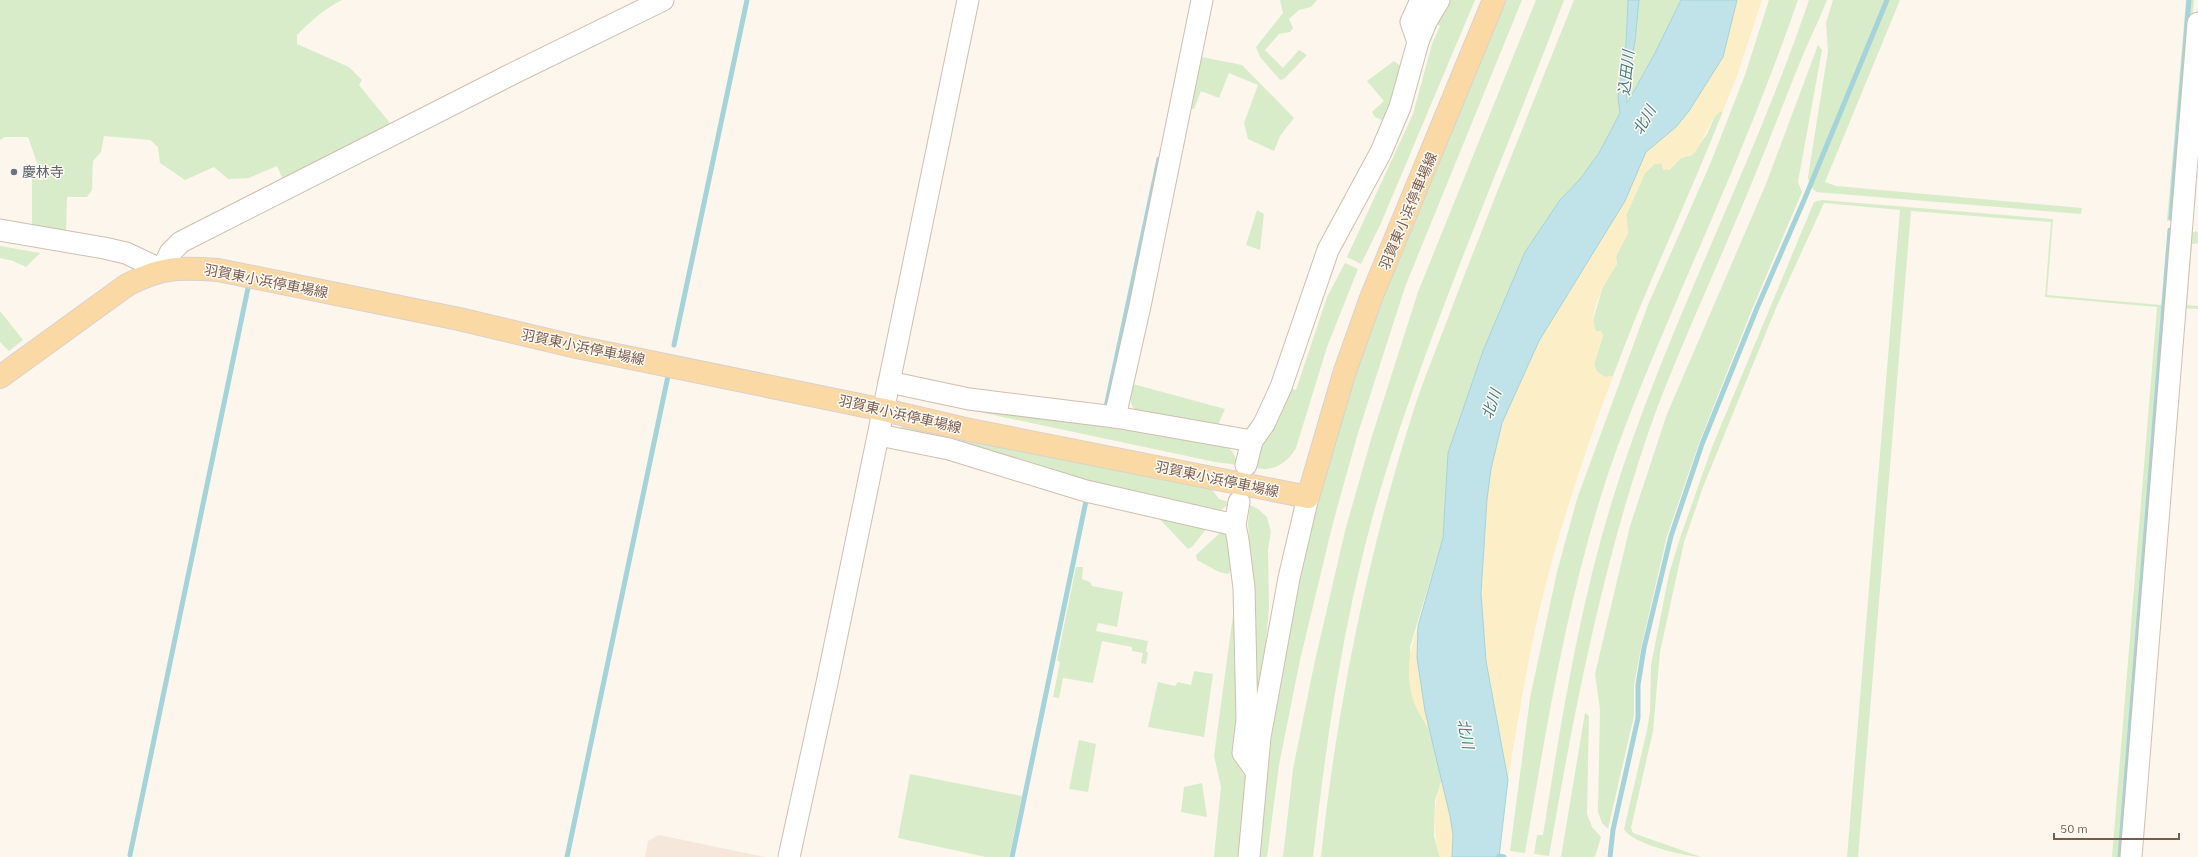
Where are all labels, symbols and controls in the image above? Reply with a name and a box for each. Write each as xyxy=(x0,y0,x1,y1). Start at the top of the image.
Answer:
water label: 込田川 xyxy=(1614,48,1638,96)
water label: 北川 xyxy=(1628,101,1661,138)
street label: 羽賀東小浜停車場線 xyxy=(1375,149,1441,273)
place label: 慶林寺 xyxy=(22,163,64,181)
marker: 慶林寺 xyxy=(9,167,19,177)
street label: 羽賀東小浜停車場線 xyxy=(202,260,330,302)
street label: 羽賀東小浜停車場線 xyxy=(520,325,646,369)
water label: 北川 xyxy=(1477,385,1506,421)
street label: 羽賀東小浜停車場線 xyxy=(837,391,963,437)
street label: 羽賀東小浜停車場線 xyxy=(1154,457,1280,501)
water label: 北川 xyxy=(1454,717,1479,752)
scale bar xyxy=(2054,815,2179,841)
text: 50 m xyxy=(2060,821,2088,836)

